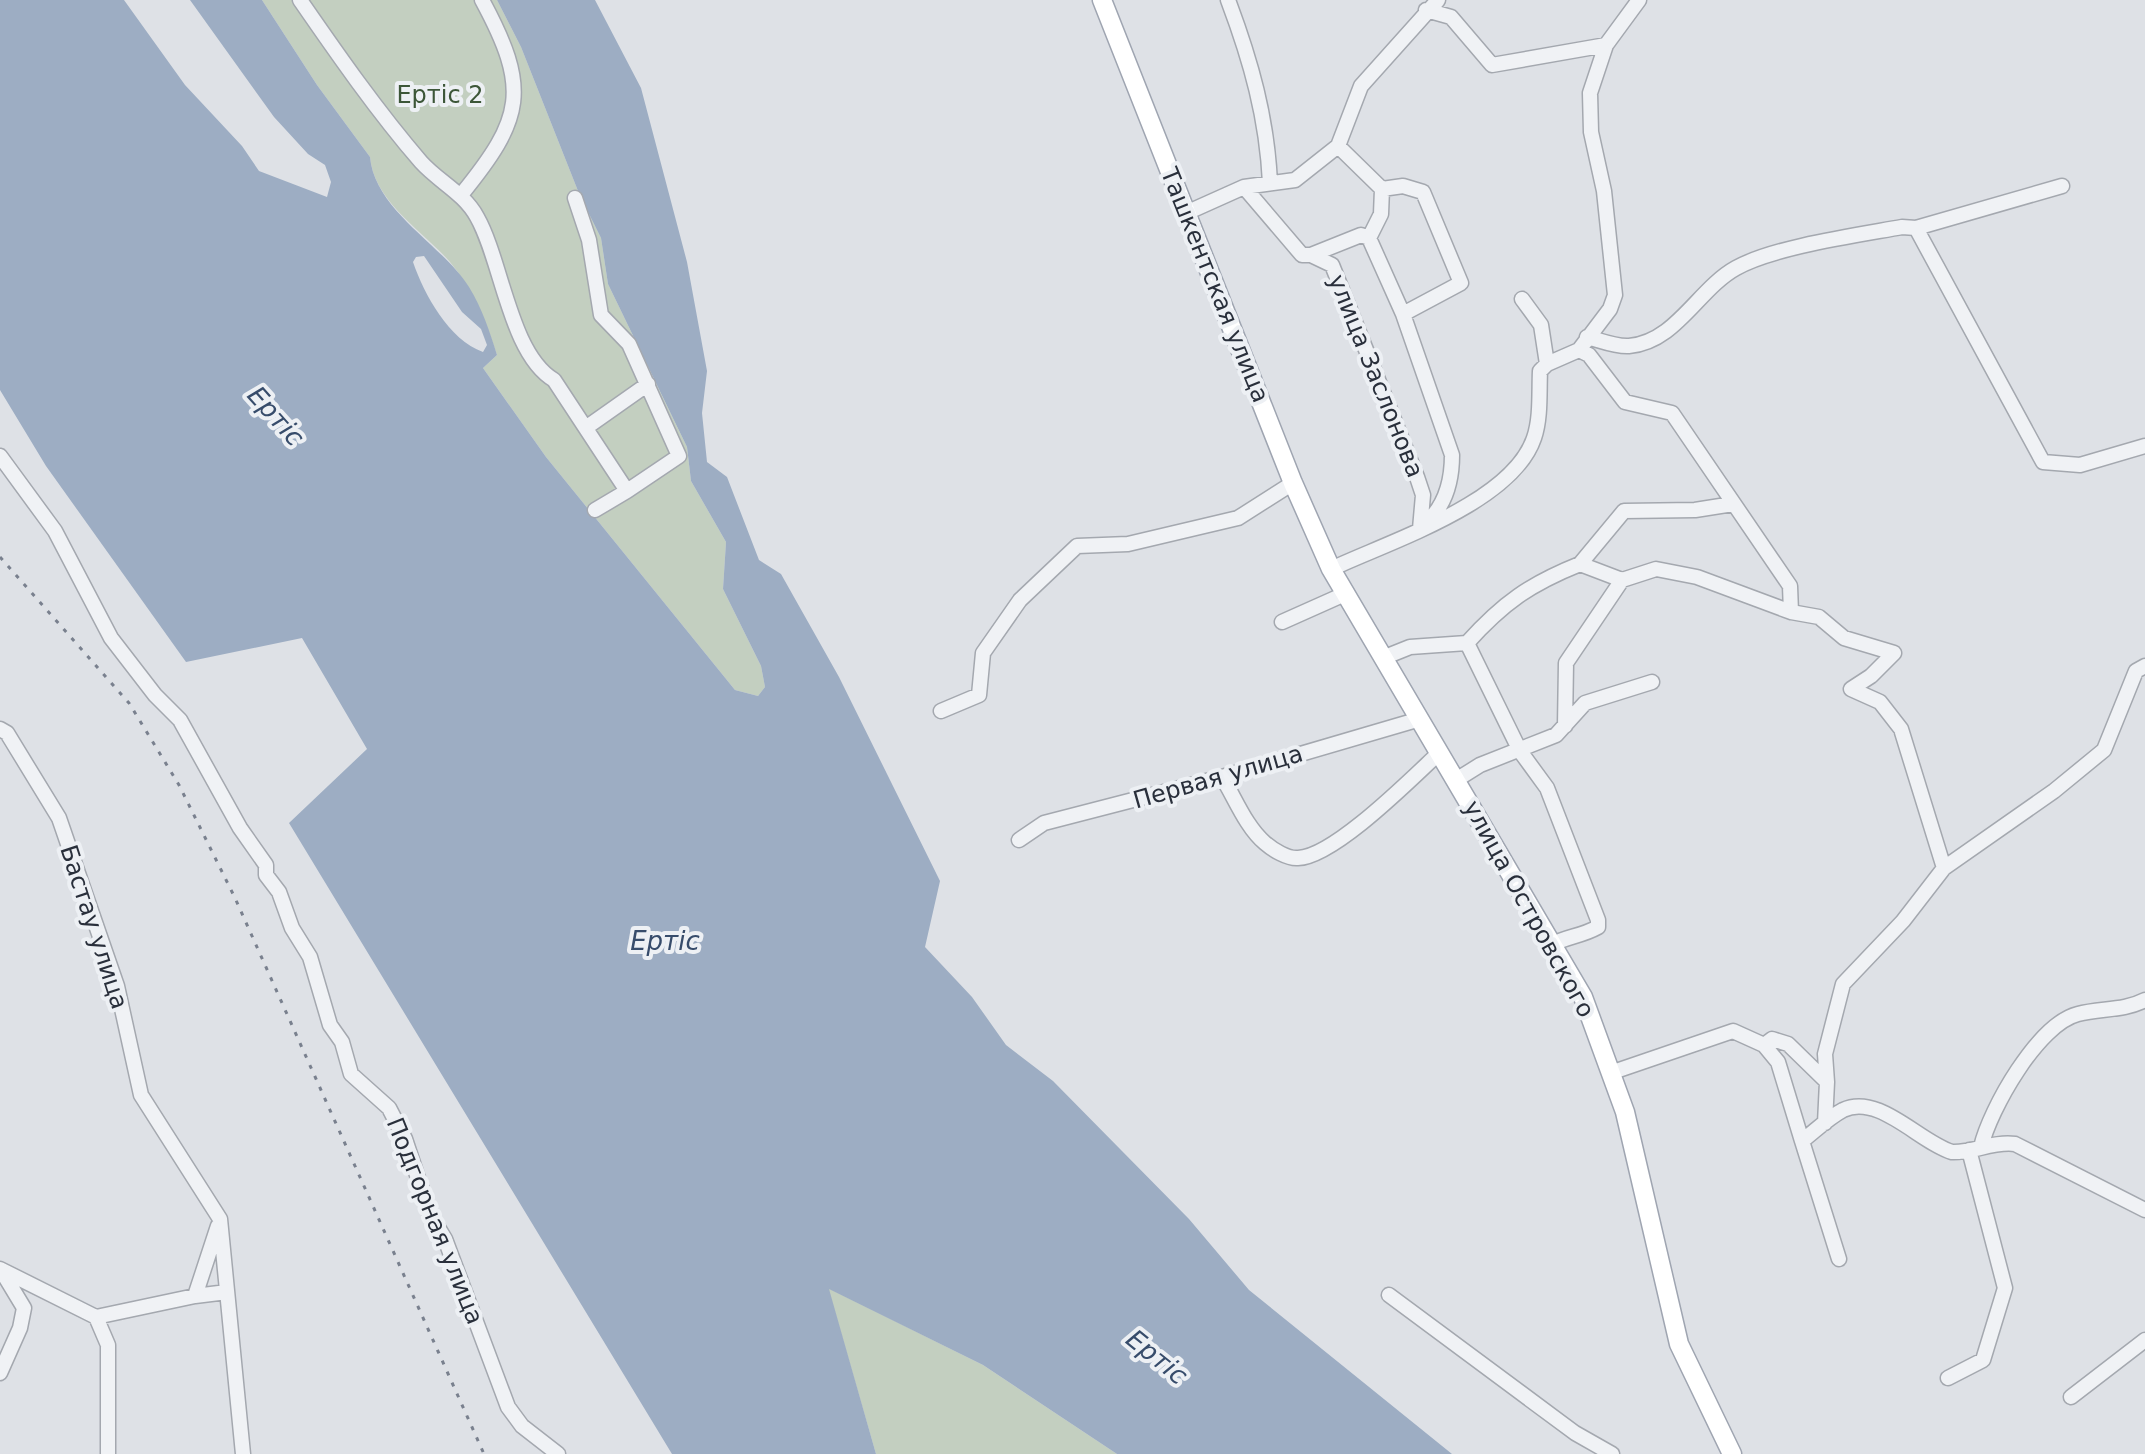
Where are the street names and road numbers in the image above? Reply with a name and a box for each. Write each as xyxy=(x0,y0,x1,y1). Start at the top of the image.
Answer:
street label: Ташкентская улица xyxy=(1155,163,1275,407)
street label: улица Заслонова xyxy=(1322,270,1430,482)
street label: Первая улица xyxy=(1130,739,1306,815)
street label: улица Островского xyxy=(1458,796,1600,1022)
street label: Бастау улица xyxy=(54,841,134,1013)
street label: Подгорная улица xyxy=(381,1114,489,1328)

